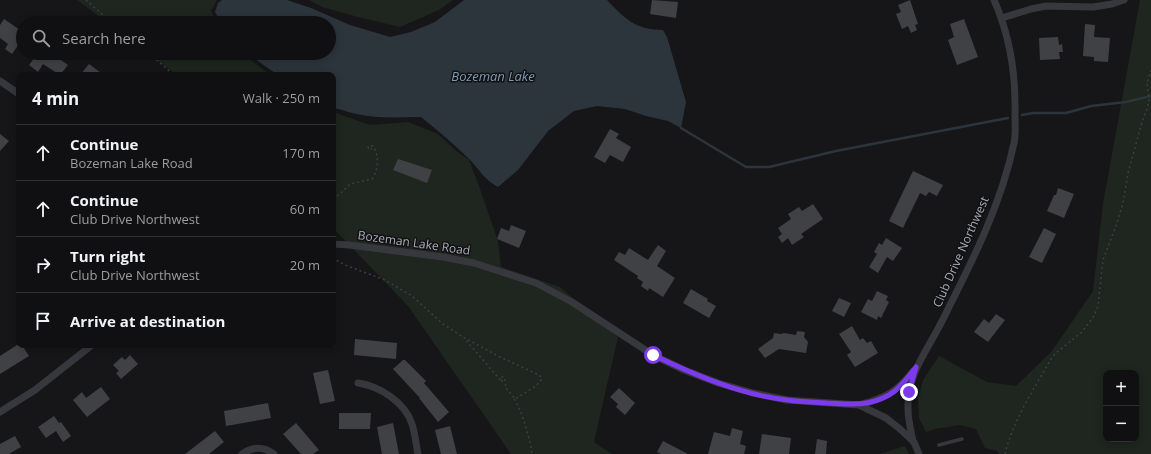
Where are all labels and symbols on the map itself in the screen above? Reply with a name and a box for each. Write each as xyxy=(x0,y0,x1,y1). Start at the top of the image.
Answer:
water label: Bozeman Lake xyxy=(451,67,535,85)
street label: Club Drive Northwest xyxy=(928,194,993,310)
street label: Bozeman Lake Road xyxy=(357,226,471,259)
route start xyxy=(644,346,662,364)
route end xyxy=(900,383,918,401)

